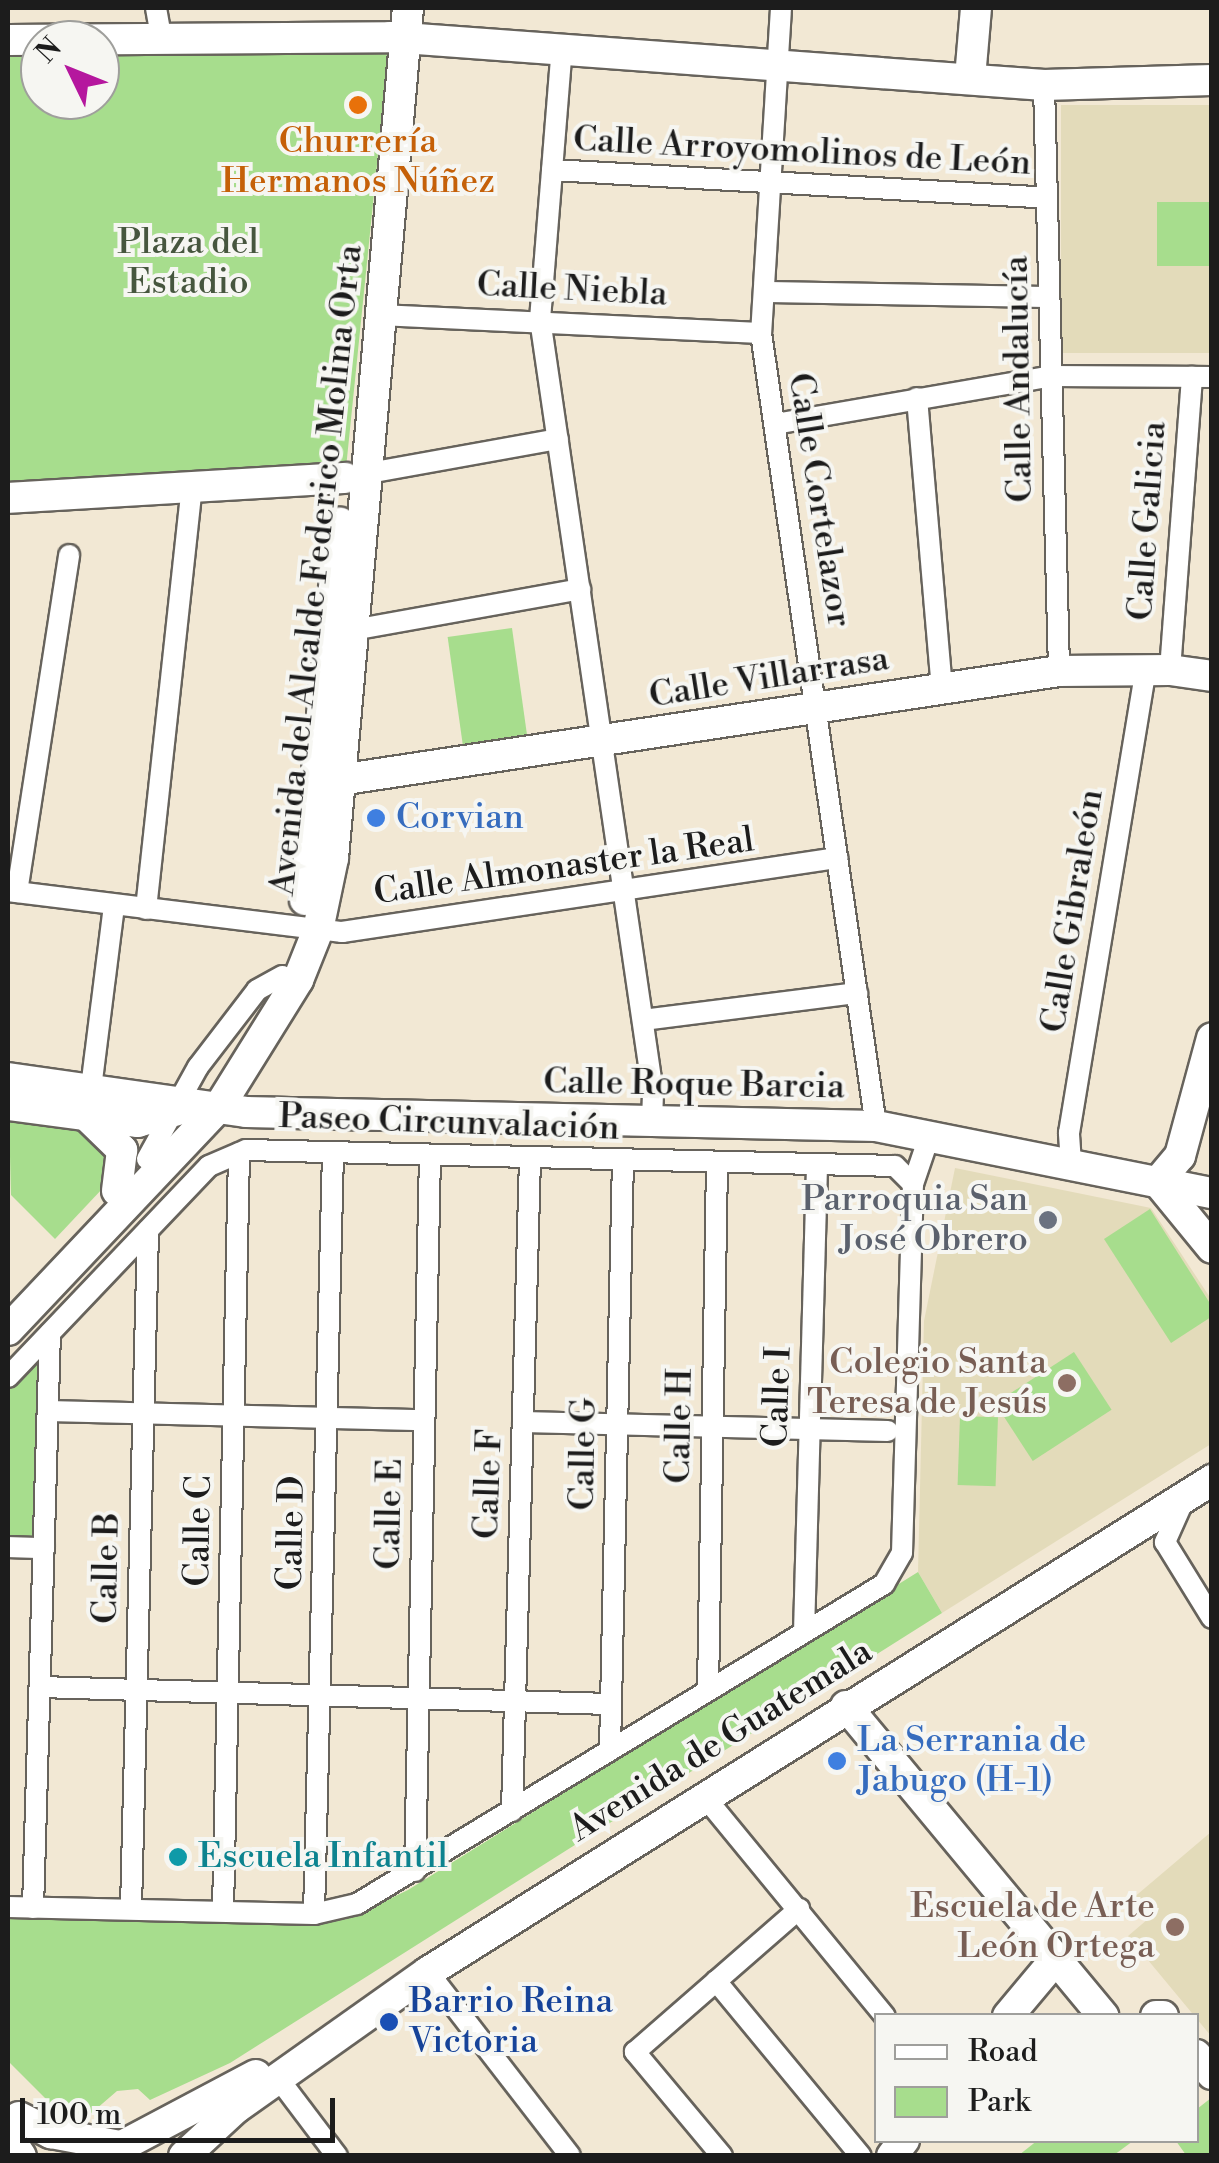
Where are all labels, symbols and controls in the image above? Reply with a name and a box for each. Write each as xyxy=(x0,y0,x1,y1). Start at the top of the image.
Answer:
north arrow xyxy=(20,20,120,120)
text: N xyxy=(29,31,70,71)
marker: Churrería Hermanos Núñez xyxy=(347,94,369,116)
street label: Calle Arroyomolinos de León xyxy=(572,119,1032,185)
place label: Churrería Hermanos Núñez xyxy=(221,121,495,203)
park label: Plaza del Estadio xyxy=(117,222,259,304)
street label: Avenida del Alcalde Federico Molina Orta xyxy=(262,242,372,898)
street label: Calle Andalucía xyxy=(996,255,1042,503)
street label: Calle Niebla xyxy=(476,264,668,316)
street label: Calle Cortelazor xyxy=(778,370,860,630)
street label: Calle Galicia xyxy=(1120,420,1176,622)
street label: Calle Villarrasa xyxy=(646,638,892,718)
street label: Calle Gibraleón xyxy=(1033,786,1113,1036)
place label: Corvian xyxy=(396,797,524,839)
marker: Corvian xyxy=(365,807,387,829)
street label: Calle Almonaster la Real xyxy=(371,820,757,914)
street label: Calle Roque Barcia xyxy=(543,1061,845,1109)
street label: Paseo Circunvalación xyxy=(278,1096,620,1150)
place label: Parroquia San José Obrero xyxy=(801,1179,1028,1261)
marker: Parroquia San José Obrero xyxy=(1037,1209,1059,1231)
place label: Colegio Santa Teresa de Jesús xyxy=(807,1342,1047,1424)
street label: Calle I xyxy=(755,1346,801,1448)
street label: Calle H xyxy=(658,1368,702,1484)
marker: Colegio Santa Teresa de Jesús xyxy=(1056,1372,1078,1394)
street label: Calle G xyxy=(562,1397,606,1511)
street label: Calle F xyxy=(466,1428,512,1540)
street label: Calle E xyxy=(368,1458,412,1570)
street label: Calle C xyxy=(177,1475,221,1587)
street label: Calle D xyxy=(270,1475,314,1591)
street label: Calle B xyxy=(85,1512,129,1624)
street label: Avenida de Guatemala xyxy=(562,1631,880,1851)
place label: La Serrania de Jabugo (H-1) xyxy=(857,1720,1086,1802)
marker: La Serrania de Jabugo (H-1) xyxy=(826,1750,848,1772)
place label: Escuela Infantil xyxy=(198,1836,448,1878)
marker: Escuela Infantil xyxy=(167,1846,189,1868)
place label: Escuela de Arte León Ortega xyxy=(910,1886,1155,1968)
marker: Escuela de Arte León Ortega xyxy=(1164,1916,1186,1938)
place label: Barrio Reina Victoria xyxy=(409,1981,613,2063)
marker: Barrio Reina Victoria xyxy=(378,2011,400,2033)
legend xyxy=(874,2013,1199,2143)
text: Road xyxy=(968,2033,1038,2071)
scale bar xyxy=(25,2078,340,2140)
text: Park xyxy=(968,2083,1030,2121)
text: 100 m xyxy=(37,2096,121,2134)

